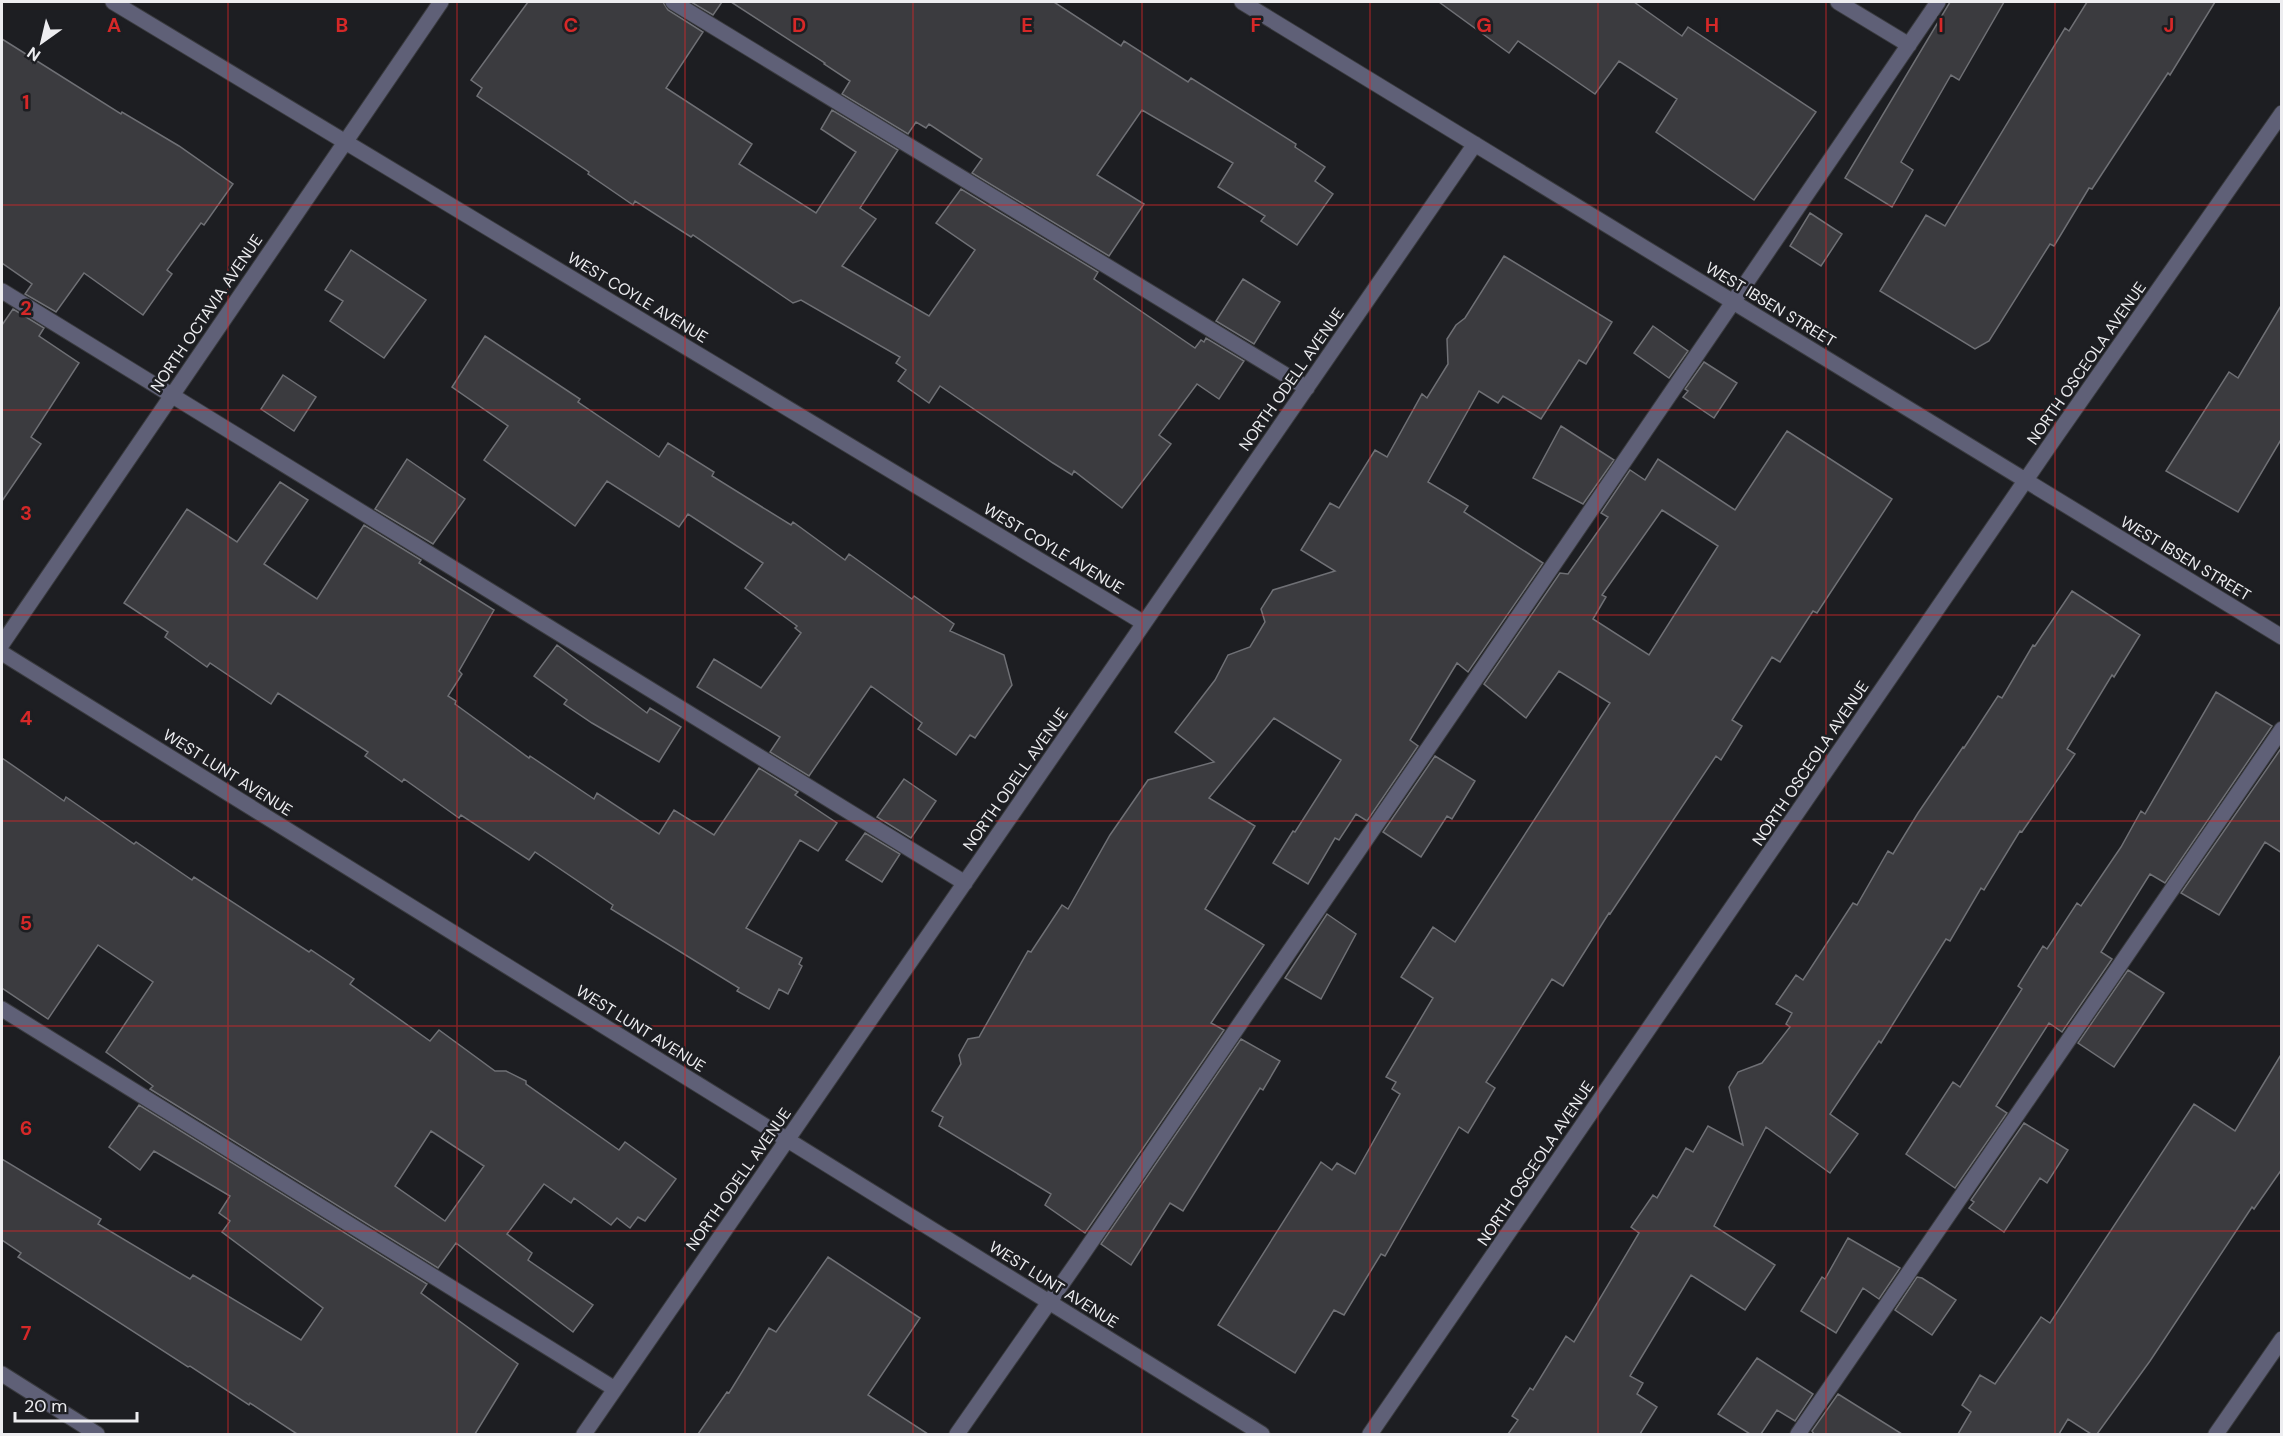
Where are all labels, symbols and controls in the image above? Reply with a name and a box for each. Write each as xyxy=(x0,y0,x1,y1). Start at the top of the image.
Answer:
north arrow xyxy=(12,12,72,72)
text: A xyxy=(107,12,121,38)
text: B xyxy=(336,12,348,38)
text: C xyxy=(564,12,578,38)
text: D xyxy=(792,12,806,38)
text: E xyxy=(1021,12,1033,38)
text: F xyxy=(1250,12,1262,38)
text: G xyxy=(1476,12,1492,38)
text: H xyxy=(1705,12,1719,38)
text: I xyxy=(1938,12,1944,38)
text: J xyxy=(2164,12,2174,38)
text: N xyxy=(23,42,45,66)
text: 1 xyxy=(22,89,30,115)
street label: NORTH OCTAVIA AVENUE xyxy=(146,230,267,396)
street label: WEST COYLE AVENUE xyxy=(564,247,712,348)
street label: WEST IBSEN STREET xyxy=(1702,257,1840,352)
street label: NORTH OSCEOLA AVENUE xyxy=(2022,278,2151,449)
text: 2 xyxy=(20,295,32,321)
street label: NORTH ODELL AVENUE xyxy=(1234,304,1349,455)
street label: WEST COYLE AVENUE xyxy=(980,498,1128,599)
text: 3 xyxy=(20,500,32,526)
street label: WEST IBSEN STREET xyxy=(2117,511,2255,606)
street label: NORTH OSCEOLA AVENUE xyxy=(1747,677,1873,850)
street label: NORTH ODELL AVENUE xyxy=(958,704,1073,855)
text: 4 xyxy=(20,705,33,731)
street label: WEST LUNT AVENUE xyxy=(159,724,296,821)
text: 5 xyxy=(20,910,32,936)
street label: WEST LUNT AVENUE xyxy=(572,980,709,1077)
street label: NORTH OSCEOLA AVENUE xyxy=(1472,1077,1598,1250)
street label: NORTH ODELL AVENUE xyxy=(681,1104,796,1255)
text: 6 xyxy=(20,1115,32,1141)
street label: WEST LUNT AVENUE xyxy=(985,1236,1122,1333)
text: 7 xyxy=(21,1320,32,1346)
scale bar xyxy=(15,1385,136,1423)
text: 20 m xyxy=(24,1394,67,1418)

